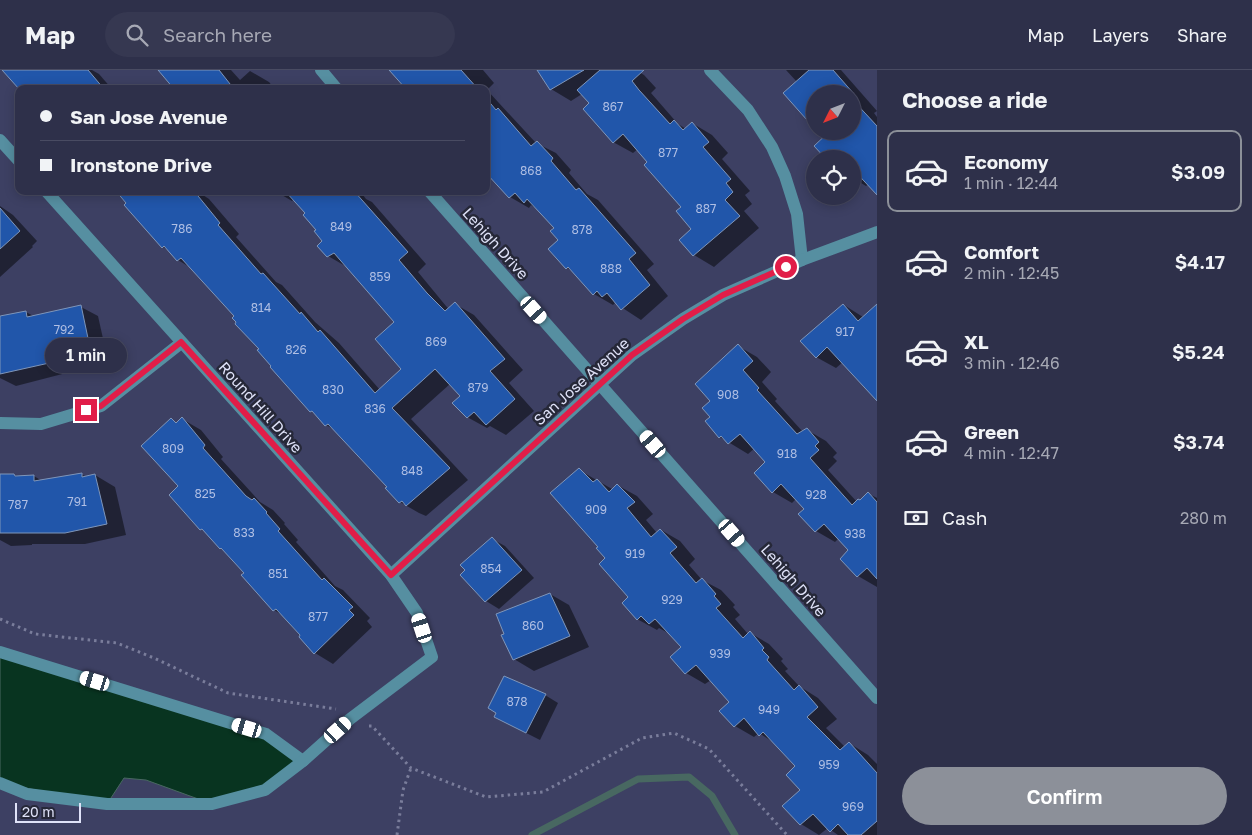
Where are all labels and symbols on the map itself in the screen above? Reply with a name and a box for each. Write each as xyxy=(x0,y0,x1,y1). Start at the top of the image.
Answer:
north arrow xyxy=(806,85,861,140)
house number: 867 xyxy=(603,99,623,114)
house number: 877 xyxy=(658,145,678,160)
house number: 868 xyxy=(520,163,542,178)
house number: 887 xyxy=(695,201,717,216)
street label: Lehigh Drive xyxy=(459,204,533,283)
house number: 849 xyxy=(330,219,352,234)
house number: 786 xyxy=(172,221,192,236)
house number: 878 xyxy=(571,222,593,237)
route start xyxy=(775,256,797,278)
house number: 888 xyxy=(600,261,622,276)
house number: 859 xyxy=(369,269,391,284)
car xyxy=(518,294,549,326)
house number: 814 xyxy=(251,300,271,315)
house number: 792 xyxy=(54,322,74,337)
house number: 917 xyxy=(835,324,855,339)
street label: San Jose Avenue xyxy=(530,333,632,428)
house number: 869 xyxy=(425,334,447,349)
callout: 1 min xyxy=(45,338,127,372)
house number: 826 xyxy=(285,342,307,357)
street label: Round Hill Drive xyxy=(215,358,307,456)
house number: 879 xyxy=(468,380,488,395)
house number: 830 xyxy=(322,382,344,397)
house number: 908 xyxy=(717,387,739,402)
route end xyxy=(75,399,97,421)
house number: 836 xyxy=(364,401,386,416)
car xyxy=(637,428,668,460)
house number: 809 xyxy=(162,441,184,456)
house number: 918 xyxy=(777,446,797,461)
house number: 848 xyxy=(401,463,423,478)
house number: 825 xyxy=(194,486,216,501)
house number: 928 xyxy=(805,487,827,502)
house number: 791 xyxy=(67,494,87,509)
house number: 787 xyxy=(8,497,28,512)
house number: 909 xyxy=(585,502,607,517)
car xyxy=(716,517,747,549)
house number: 833 xyxy=(233,525,255,540)
house number: 938 xyxy=(844,526,866,541)
street label: Lehigh Drive xyxy=(758,540,830,620)
house number: 919 xyxy=(625,546,645,561)
house number: 854 xyxy=(480,561,502,576)
house number: 851 xyxy=(268,566,288,581)
house number: 929 xyxy=(661,592,683,607)
house number: 877 xyxy=(308,609,328,624)
car xyxy=(410,611,433,645)
house number: 860 xyxy=(522,618,544,633)
house number: 939 xyxy=(709,646,731,661)
car xyxy=(78,669,111,693)
house number: 878 xyxy=(506,694,528,709)
house number: 949 xyxy=(758,702,780,717)
car xyxy=(321,714,354,746)
car xyxy=(230,716,263,740)
house number: 959 xyxy=(818,757,840,772)
house number: 969 xyxy=(842,799,864,814)
scale bar xyxy=(15,800,81,823)

